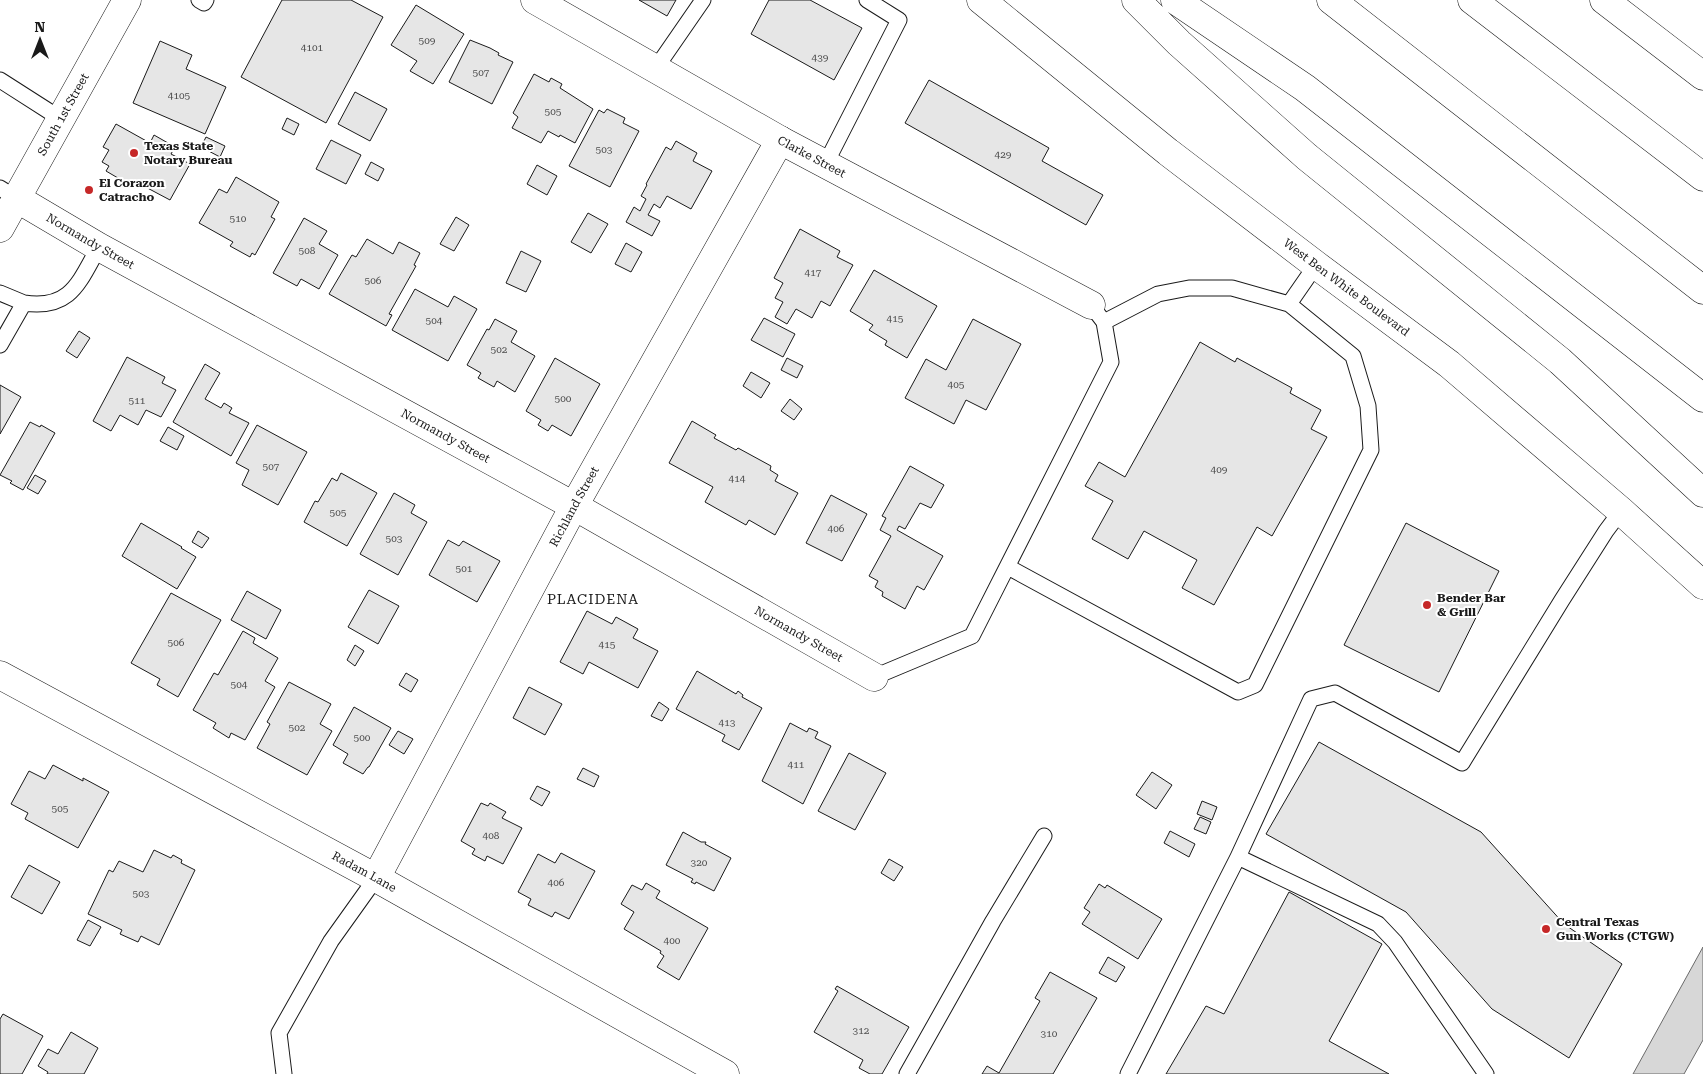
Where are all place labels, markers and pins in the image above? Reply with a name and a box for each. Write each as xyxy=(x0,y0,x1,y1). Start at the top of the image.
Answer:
place label: Texas State Notary Bureau xyxy=(144,139,232,167)
marker: Texas State Notary Bureau xyxy=(128,147,140,159)
place label: El Corazon Catracho xyxy=(99,176,165,204)
marker: El Corazon Catracho xyxy=(83,184,95,196)
place label: Bender Bar & Grill xyxy=(1437,591,1506,619)
marker: Bender Bar & Grill xyxy=(1421,599,1433,611)
place label: Central Texas Gun Works (CTGW) xyxy=(1556,915,1674,943)
marker: Central Texas Gun Works (CTGW) xyxy=(1540,923,1552,935)

